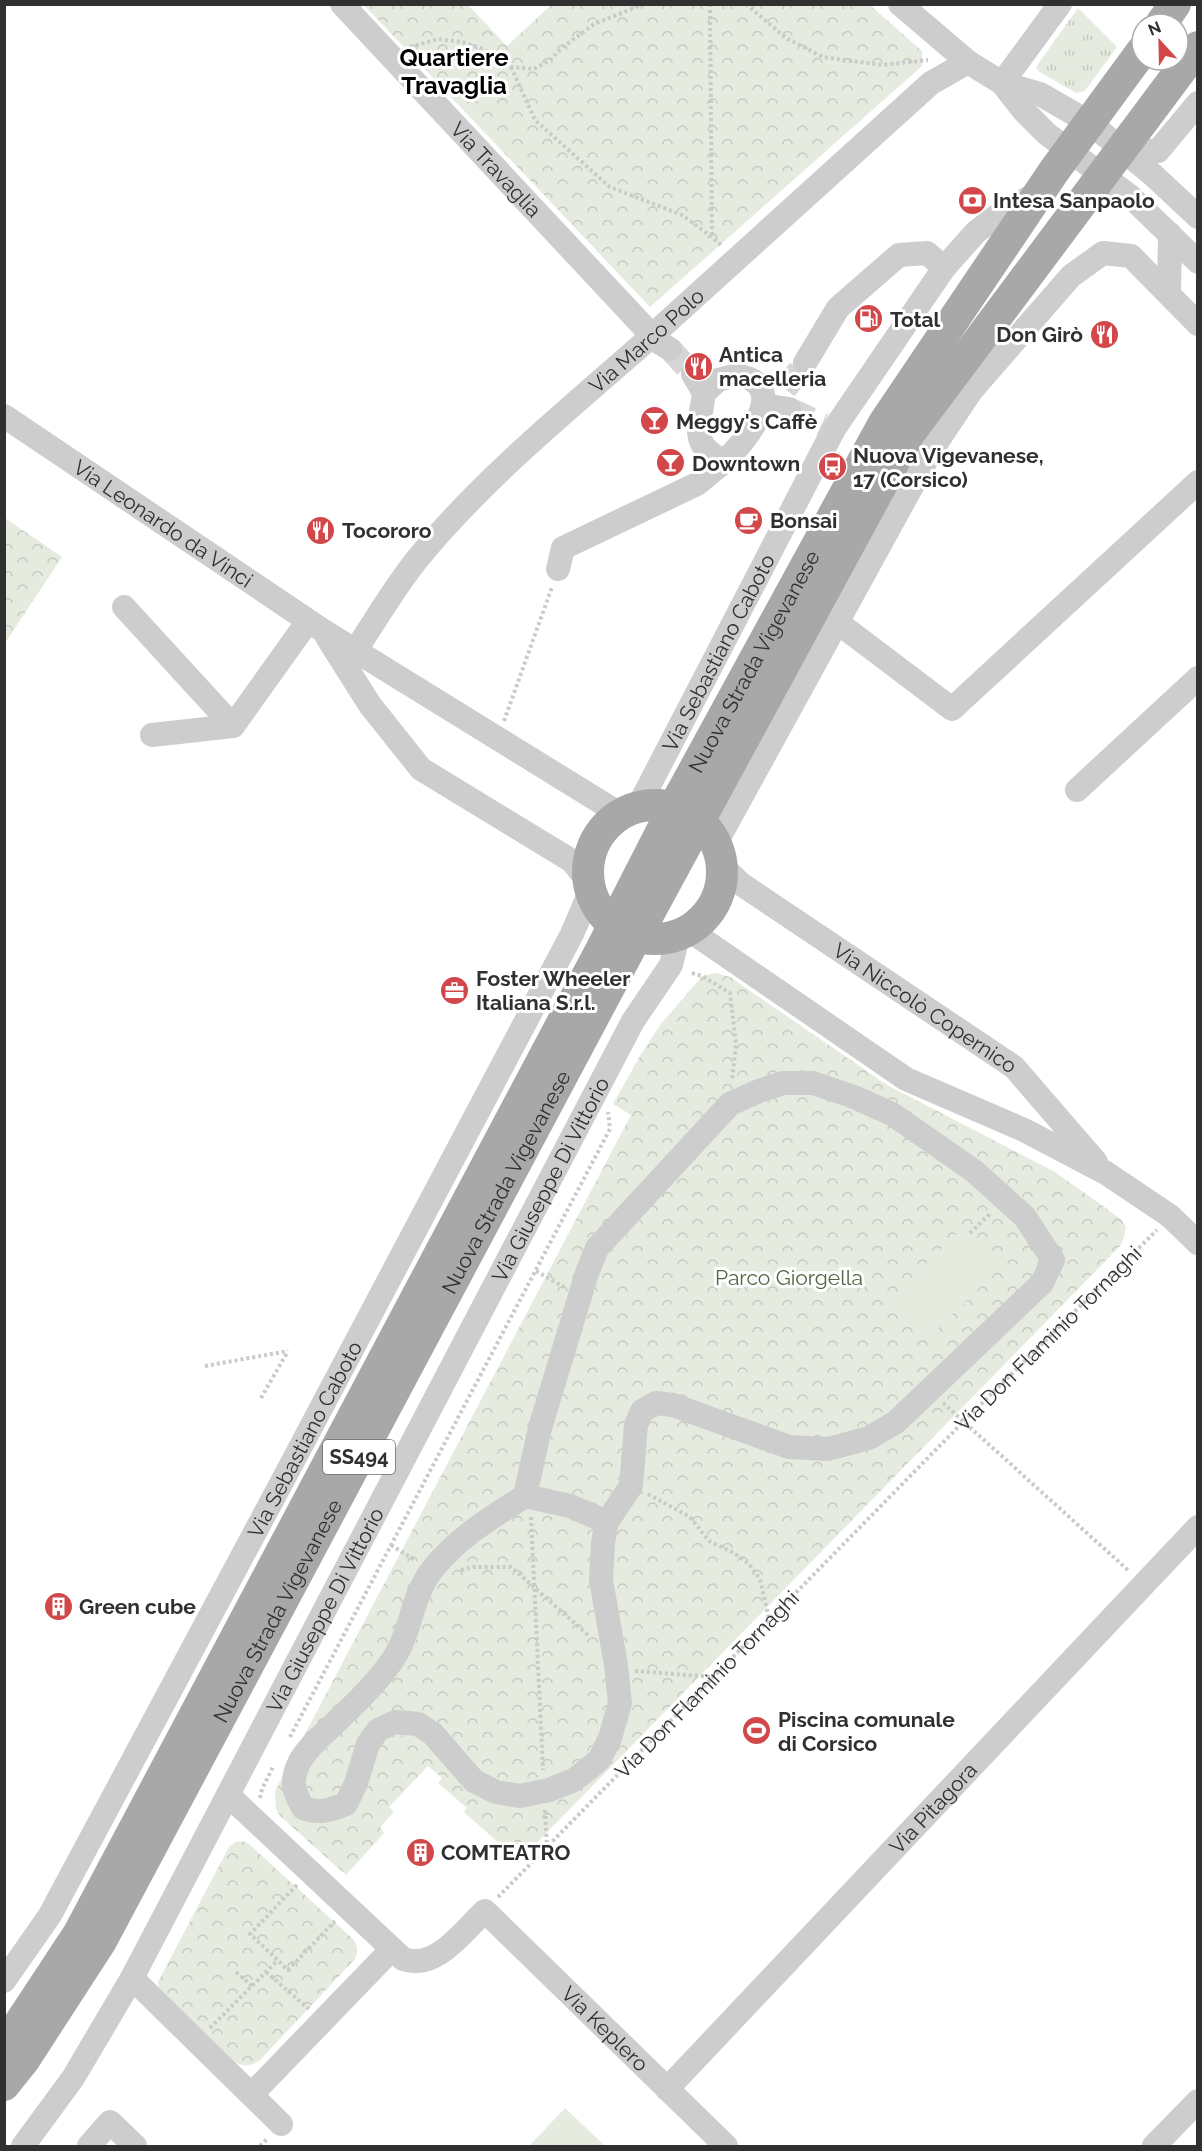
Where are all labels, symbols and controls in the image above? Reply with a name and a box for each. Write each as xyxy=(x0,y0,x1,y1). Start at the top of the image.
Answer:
north arrow xyxy=(1130,12,1190,72)
text: N xyxy=(1145,17,1164,40)
district label: Quartiere Travaglia xyxy=(399,43,509,100)
street label: Via Travaglia xyxy=(446,116,547,222)
bank icon: Intesa Sanpaolo xyxy=(956,184,988,216)
place label: Intesa Sanpaolo xyxy=(993,188,1155,213)
street label: Via Marco Polo xyxy=(584,283,709,398)
fuel station icon: Total xyxy=(853,303,885,335)
place label: Total xyxy=(890,307,941,332)
restaurant icon: Don Girò xyxy=(1088,318,1120,350)
place label: Don Girò xyxy=(996,322,1083,347)
place label: Antica macelleria xyxy=(719,342,826,391)
restaurant icon: Antica macelleria xyxy=(682,350,714,382)
bar icon: Meggy's Caffè xyxy=(639,405,671,437)
place label: Meggy's Caffè xyxy=(676,409,818,434)
place label: Nuova Vigevanese, 17 (Corsico) xyxy=(853,443,1044,492)
bar icon: Downtown xyxy=(655,447,687,479)
place label: Downtown xyxy=(692,451,800,476)
bus stop icon: Nuova Vigevanese, 17 (Corsico) xyxy=(816,451,848,483)
street label: Via Leonardo da Vinci xyxy=(69,454,258,592)
cafe icon: Bonsai xyxy=(733,504,765,536)
place label: Bonsai xyxy=(770,508,837,533)
restaurant icon: Tocororo xyxy=(305,514,337,546)
place label: Tocororo xyxy=(342,518,432,543)
street label: Nuova Strada Vigevanese xyxy=(683,546,824,777)
street label: Via Sebastiano Caboto xyxy=(657,550,780,756)
street label: Via Niccolò Copernico xyxy=(829,937,1022,1078)
place label: Foster Wheeler Italiana S.r.l. xyxy=(476,966,630,1015)
office icon: Foster Wheeler Italiana S.r.l. xyxy=(439,974,471,1006)
street label: Nuova Strada Vigevanese xyxy=(436,1066,575,1298)
street label: Via Giuseppe Di Vittorio xyxy=(486,1073,614,1286)
street label: Via Don Flaminio Tornaghi xyxy=(949,1241,1146,1436)
park label: Parco Giorgella xyxy=(715,1265,863,1290)
street label: Via Sebastiano Caboto xyxy=(242,1337,367,1542)
road number: SS494 xyxy=(323,1440,395,1474)
street label: Nuova Strada Vigevanese xyxy=(207,1495,347,1727)
street label: Via Giuseppe Di Vittorio xyxy=(261,1503,389,1717)
street label: Via Don Flaminio Tornaghi xyxy=(609,1585,804,1783)
building icon: Green cube xyxy=(42,1590,74,1622)
place label: Green cube xyxy=(79,1594,196,1619)
place label: Piscina comunale di Corsico xyxy=(778,1707,955,1756)
sports icon: Piscina comunale di Corsico xyxy=(741,1715,773,1747)
street label: Via Pitagora xyxy=(884,1757,982,1858)
building icon: COMTEATRO xyxy=(404,1836,436,1868)
place label: COMTEATRO xyxy=(441,1840,570,1865)
street label: Via Keplero xyxy=(557,1980,654,2076)

